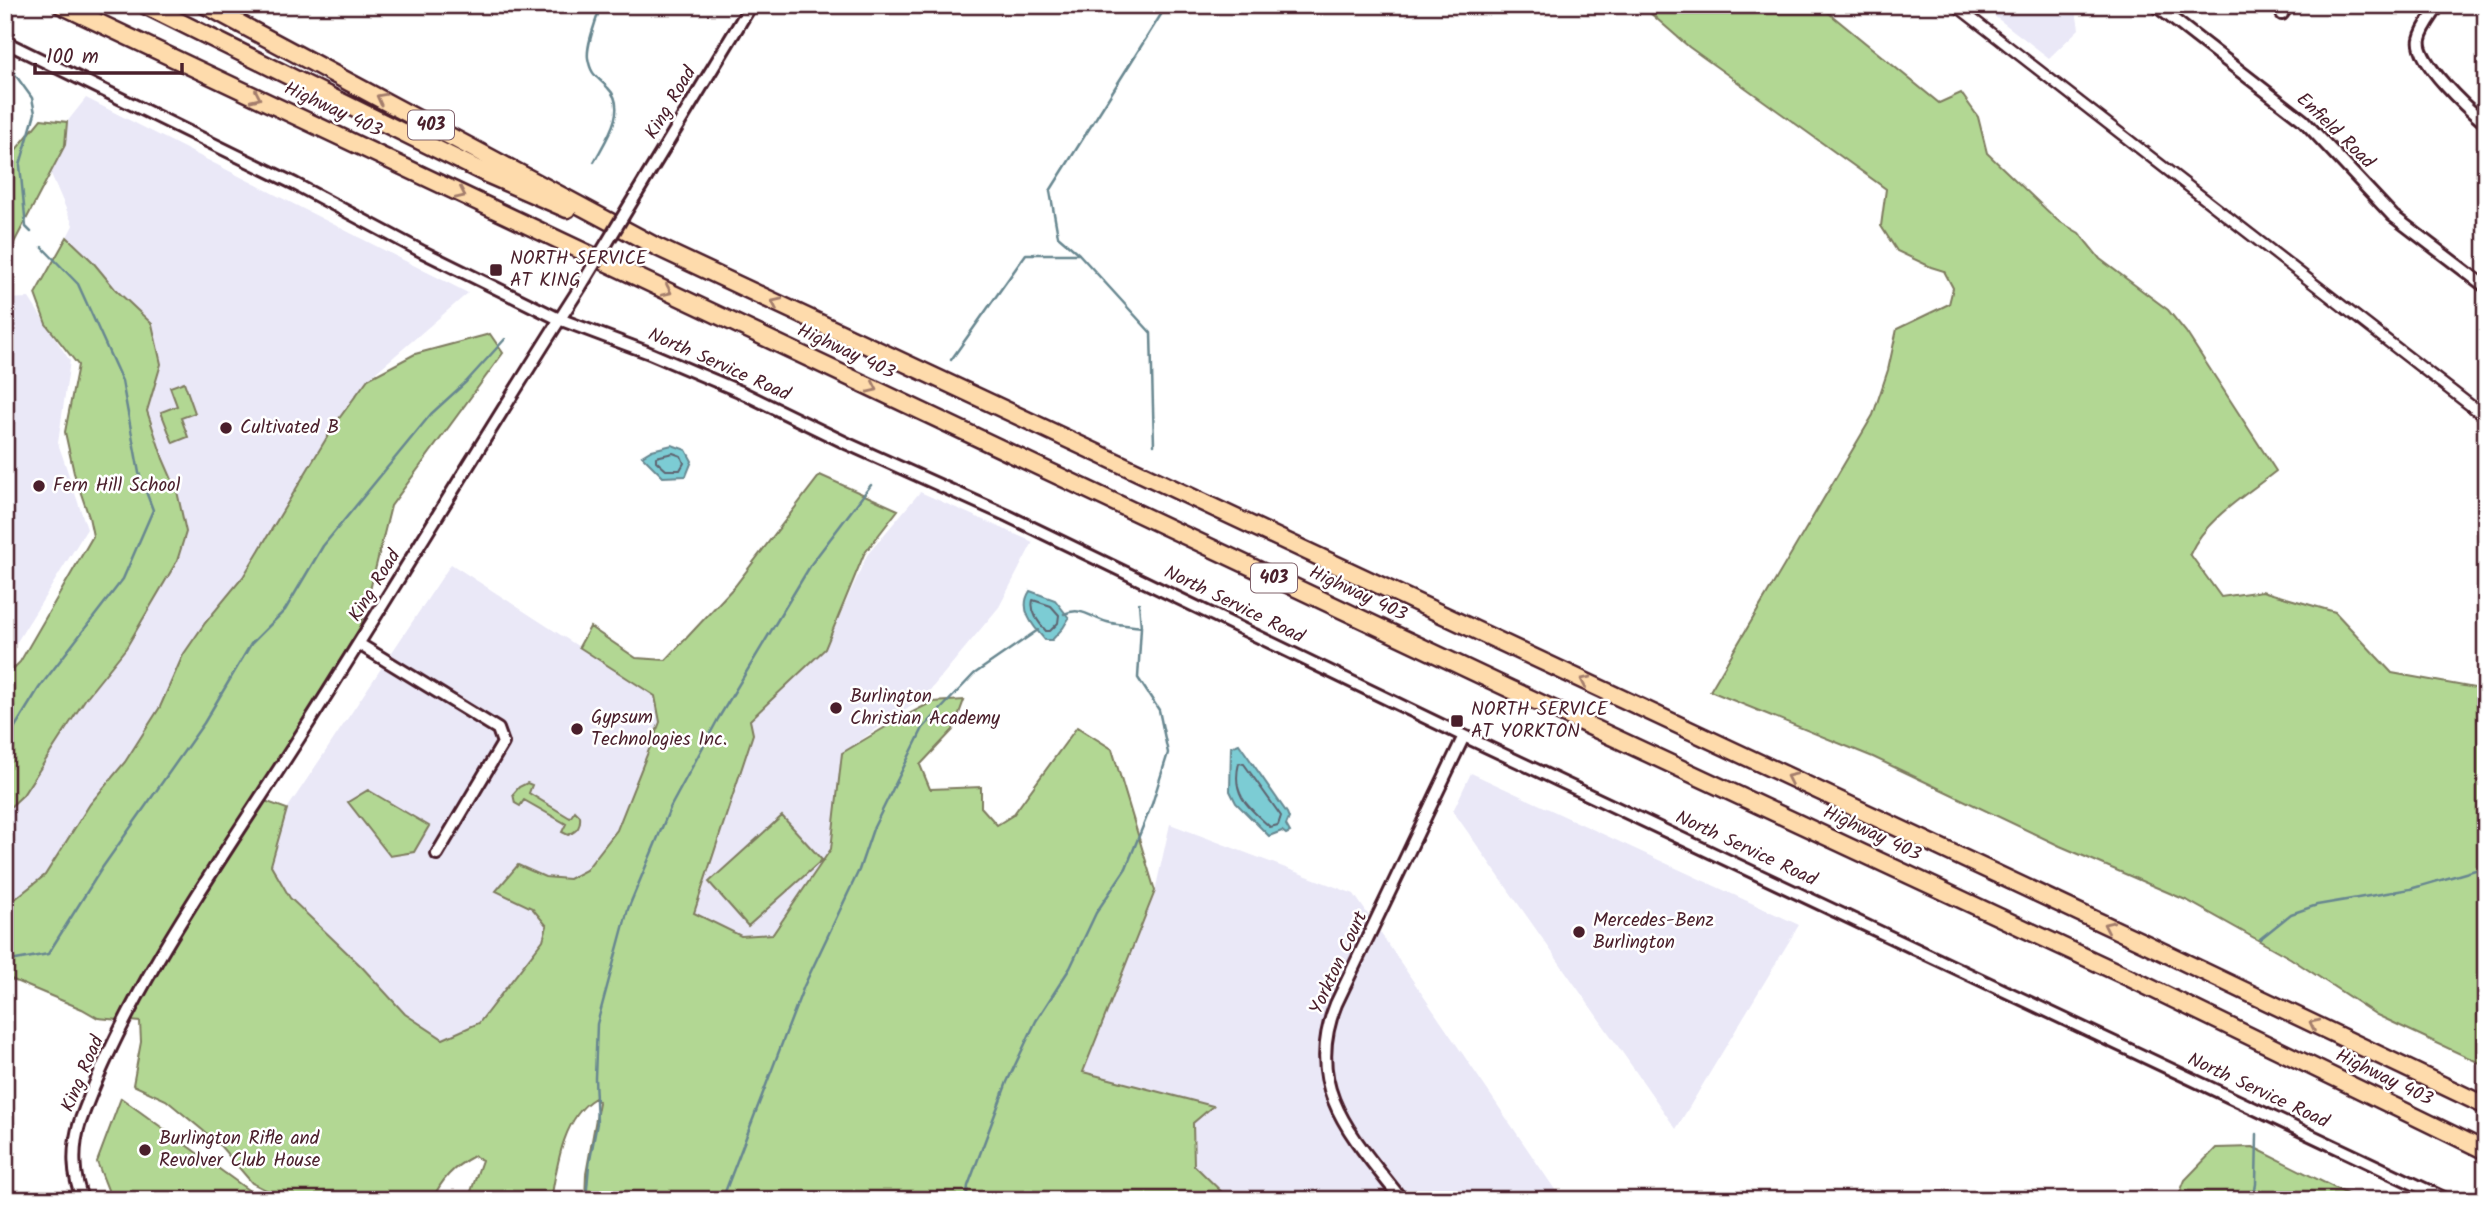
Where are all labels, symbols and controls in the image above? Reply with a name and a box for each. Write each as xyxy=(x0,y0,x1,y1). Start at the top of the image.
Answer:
scale bar xyxy=(35,32,182,76)
text: 100 m xyxy=(46,41,99,74)
street label: King Road xyxy=(637,60,705,145)
street label: Highway 403 xyxy=(279,74,387,146)
street label: Enfield Road xyxy=(2289,86,2382,177)
one-way arrow xyxy=(248,89,261,103)
one-way arrow xyxy=(376,93,388,106)
road number: 403 xyxy=(408,110,454,140)
one-way arrow xyxy=(454,186,466,200)
place label: NORTH SERVICE AT KING xyxy=(510,244,648,296)
marker: NORTH SERVICE AT KING xyxy=(488,262,504,278)
one-way arrow xyxy=(660,283,672,297)
one-way arrow xyxy=(771,297,784,311)
street label: Highway 403 xyxy=(792,316,900,388)
street label: North Service Road xyxy=(643,320,796,410)
one-way arrow xyxy=(866,380,878,394)
place label: Cultivated B xyxy=(240,413,339,443)
marker: Cultivated B xyxy=(218,420,234,436)
place label: Fern Hill School xyxy=(53,471,181,501)
marker: Fern Hill School xyxy=(31,478,47,494)
street label: King Road xyxy=(341,543,409,628)
street label: North Service Road xyxy=(1159,558,1310,652)
street label: Highway 403 xyxy=(1304,558,1412,630)
road number: 403 xyxy=(1251,564,1297,592)
one-way arrow xyxy=(1580,676,1592,690)
place label: Burlington Christian Academy xyxy=(850,682,1001,734)
place label: NORTH SERVICE AT YORKTON xyxy=(1471,695,1609,747)
marker: Burlington Christian Academy xyxy=(828,700,844,716)
place label: Gypsum Technologies Inc. xyxy=(591,703,727,755)
marker: NORTH SERVICE AT YORKTON xyxy=(1449,713,1465,729)
marker: Gypsum Technologies Inc. xyxy=(569,721,585,737)
one-way arrow xyxy=(1786,772,1798,786)
street label: Highway 403 xyxy=(1818,798,1926,870)
street label: North Service Road xyxy=(1670,803,1822,895)
street label: Yorkton Court xyxy=(1302,906,1376,1020)
place label: Mercedes-Benz Burlington xyxy=(1593,906,1714,958)
one-way arrow xyxy=(2103,920,2115,934)
marker: Mercedes-Benz Burlington xyxy=(1571,924,1587,940)
one-way arrow xyxy=(2309,1018,2321,1032)
street label: King Road xyxy=(53,1031,113,1117)
street label: Highway 403 xyxy=(2330,1041,2438,1115)
street label: North Service Road xyxy=(2182,1045,2334,1137)
place label: Burlington Rifle and Revolver Club House xyxy=(159,1124,321,1176)
marker: Burlington Rifle and Revolver Club House xyxy=(137,1142,153,1158)

